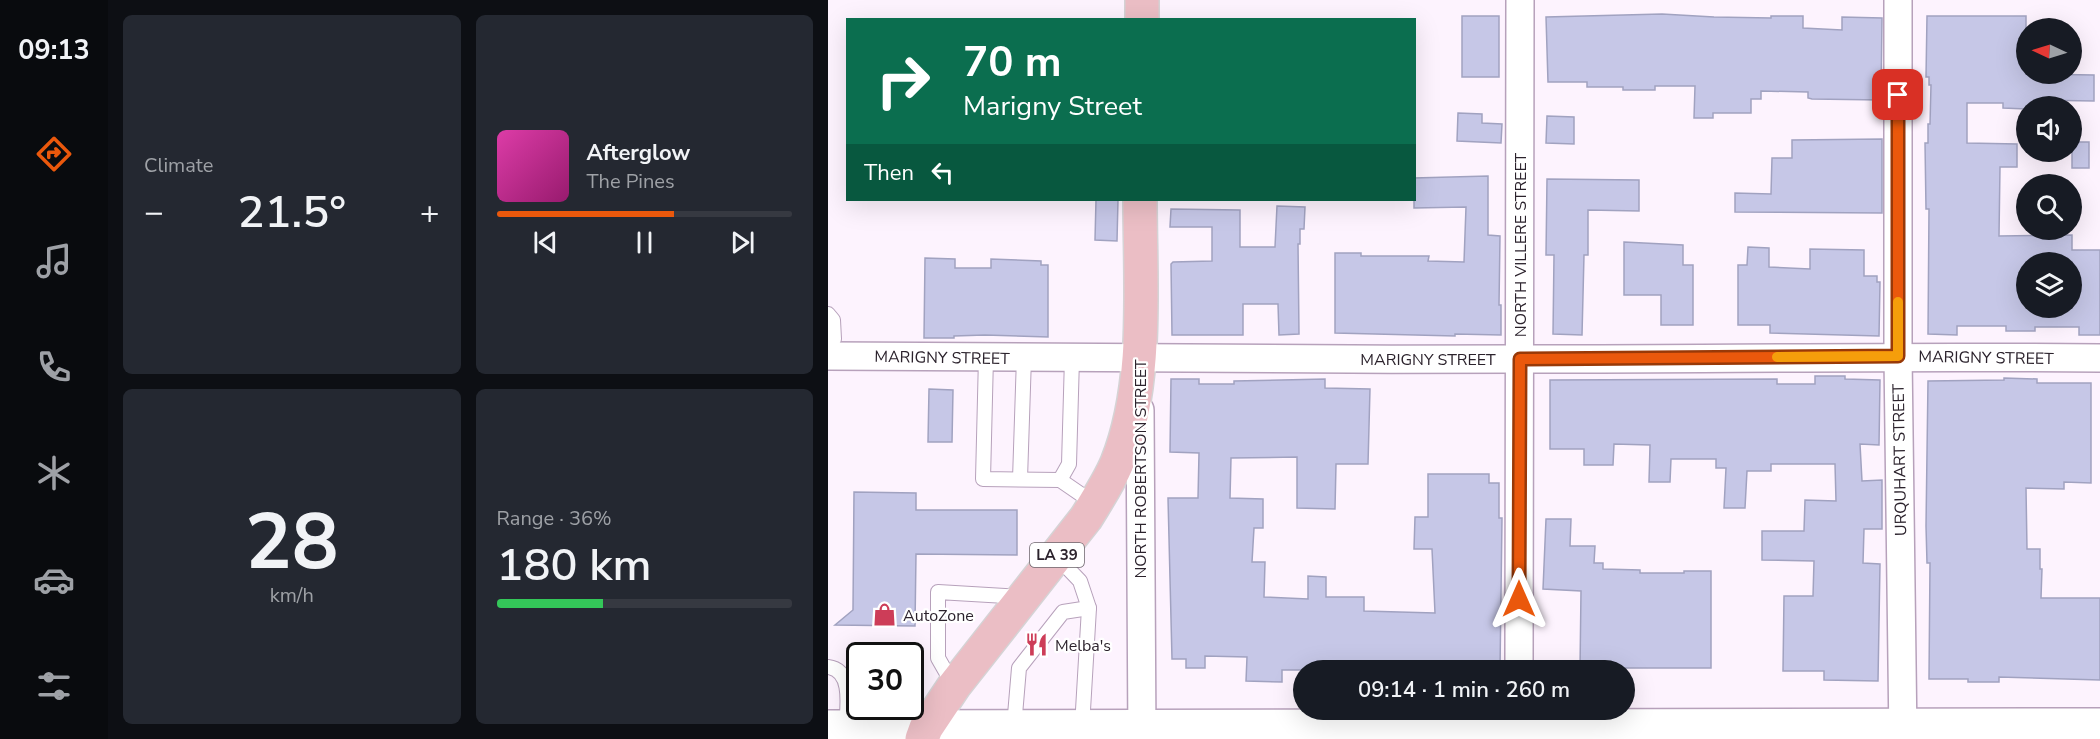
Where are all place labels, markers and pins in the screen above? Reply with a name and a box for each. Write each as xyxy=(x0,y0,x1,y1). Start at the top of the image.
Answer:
pin xyxy=(1872,69,1923,120)
shop icon: AutoZone xyxy=(872,602,898,628)
place label: AutoZone xyxy=(903,605,974,627)
restaurant icon: Melba's xyxy=(1024,632,1050,658)
place label: Melba's xyxy=(1055,635,1111,657)

